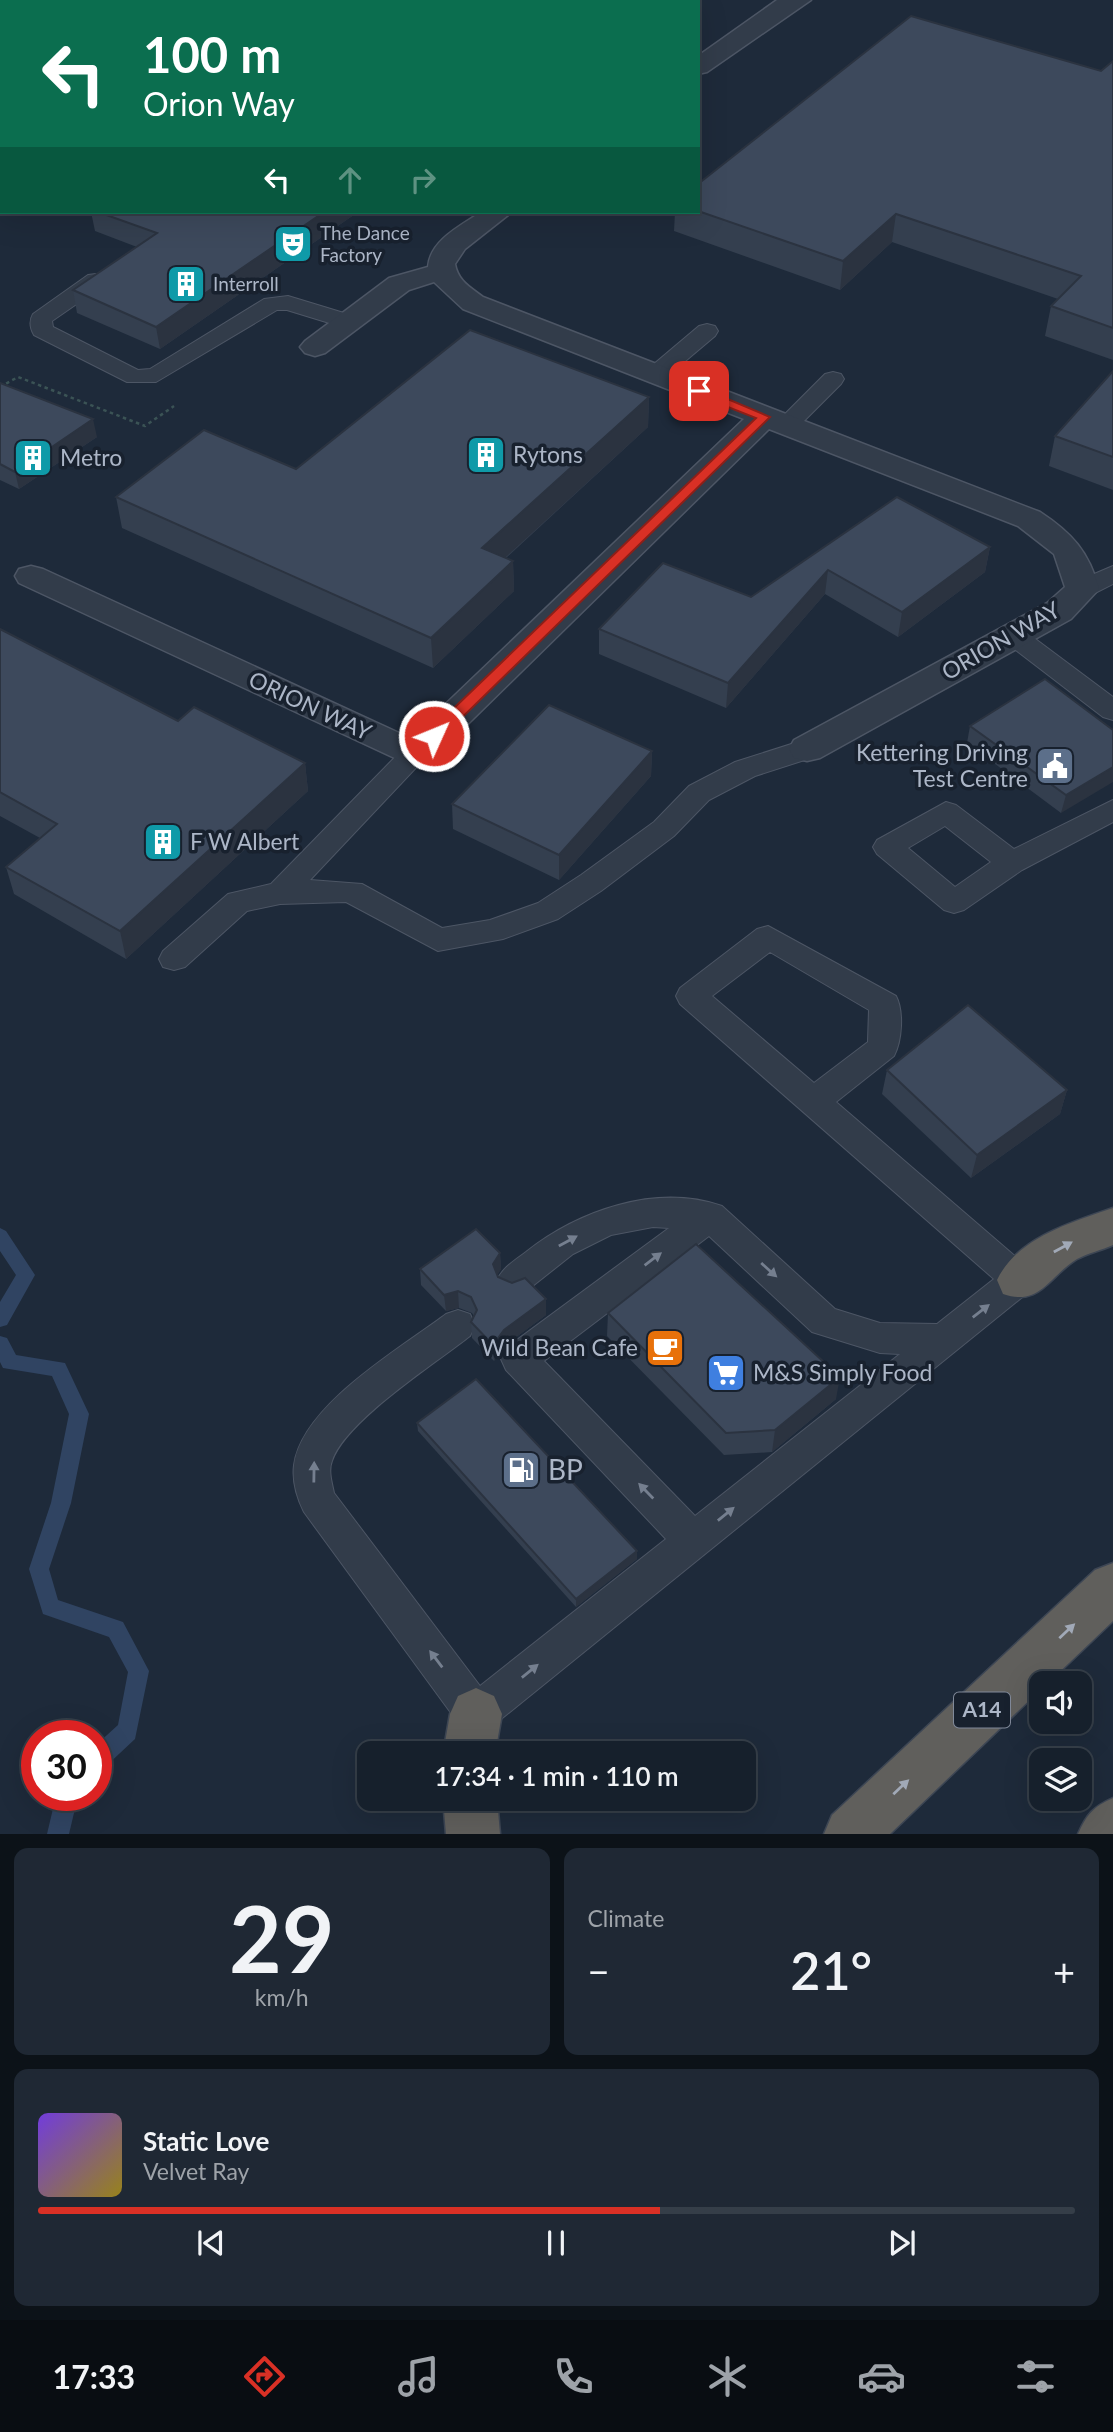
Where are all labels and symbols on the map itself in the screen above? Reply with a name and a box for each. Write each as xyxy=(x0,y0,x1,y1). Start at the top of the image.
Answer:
place label: The Dance Factory xyxy=(320,221,410,266)
theatre icon: The Dance Factory xyxy=(272,223,314,265)
building icon: Interroll xyxy=(165,263,207,305)
place label: Interroll xyxy=(213,272,279,295)
pin xyxy=(669,361,729,421)
building icon: Rytons xyxy=(465,434,507,476)
building icon: Metro xyxy=(12,437,54,479)
place label: Rytons xyxy=(513,440,583,468)
place label: Metro xyxy=(60,443,122,471)
street label: ORION WAY xyxy=(936,595,1065,685)
street label: ORION WAY xyxy=(245,665,377,746)
position arrow xyxy=(397,699,471,773)
place label: Kettering Driving Test Centre xyxy=(856,738,1028,792)
public building icon: Kettering Driving Test Centre xyxy=(1034,745,1076,787)
building icon: F W Albert xyxy=(142,821,184,863)
place label: F W Albert xyxy=(190,827,300,855)
one-way arrow xyxy=(558,1235,577,1247)
one-way arrow xyxy=(1053,1241,1072,1253)
one-way arrow xyxy=(644,1252,662,1266)
one-way arrow xyxy=(760,1262,777,1277)
one-way arrow xyxy=(971,1303,989,1318)
cafe icon: Wild Bean Cafe xyxy=(644,1327,686,1369)
place label: Wild Bean Cafe xyxy=(481,1333,638,1361)
supermarket icon: M&S Simply Food xyxy=(705,1352,747,1394)
place label: M&S Simply Food xyxy=(753,1358,932,1386)
fuel station icon: BP xyxy=(500,1449,542,1491)
place label: BP xyxy=(548,1452,583,1486)
one-way arrow xyxy=(308,1461,319,1483)
one-way arrow xyxy=(637,1483,654,1500)
one-way arrow xyxy=(718,1507,735,1522)
one-way arrow xyxy=(1058,1623,1075,1639)
one-way arrow xyxy=(429,1650,443,1668)
one-way arrow xyxy=(520,1664,538,1679)
road number: A14 xyxy=(954,1692,1010,1728)
speed limit sign: 30 xyxy=(21,1720,112,1811)
one-way arrow xyxy=(892,1779,909,1795)

